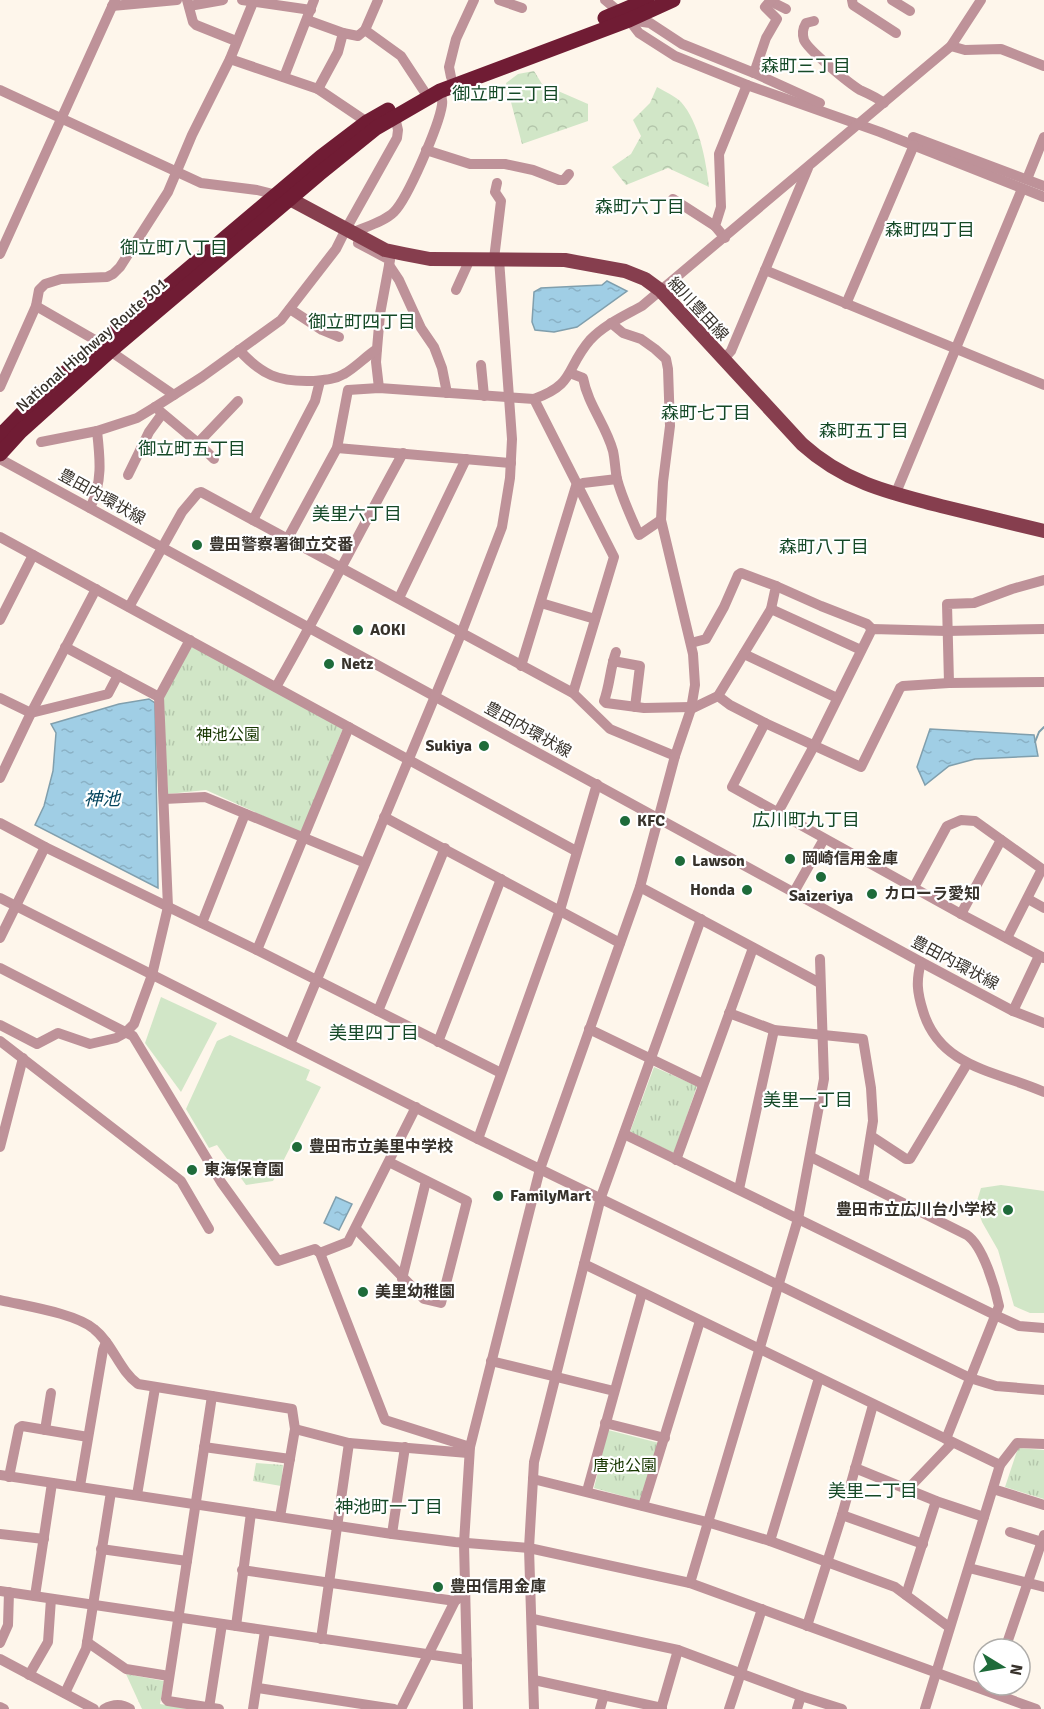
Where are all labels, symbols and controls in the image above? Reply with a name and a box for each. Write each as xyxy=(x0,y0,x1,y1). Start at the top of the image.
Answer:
district label: 森町三丁目 xyxy=(761,55,851,77)
district label: 御立町三丁目 xyxy=(452,83,560,105)
district label: 森町六丁目 xyxy=(595,196,685,218)
district label: 森町四丁目 xyxy=(885,219,975,241)
district label: 御立町八丁目 xyxy=(120,237,228,259)
street label: 細川豊田線 xyxy=(663,273,733,345)
street label: National Highway Route 301 xyxy=(12,274,172,416)
district label: 御立町四丁目 xyxy=(308,311,416,333)
district label: 森町七丁目 xyxy=(661,402,751,424)
district label: 森町五丁目 xyxy=(819,420,909,442)
district label: 御立町五丁目 xyxy=(138,438,246,460)
street label: 豊田内環状線 xyxy=(55,465,149,529)
district label: 美里六丁目 xyxy=(312,503,402,525)
place label: 豊田警察署御立交番 xyxy=(209,535,353,555)
district label: 森町八丁目 xyxy=(779,536,869,558)
marker: 豊田警察署御立交番 xyxy=(190,538,204,552)
place label: AOKI xyxy=(370,620,406,640)
marker: AOKI xyxy=(351,623,365,637)
place label: Netz xyxy=(341,654,373,674)
marker: Netz xyxy=(322,657,336,671)
street label: 豊田内環状線 xyxy=(481,698,575,762)
park label: 神池公園 xyxy=(196,725,260,745)
place label: Sukiya xyxy=(425,736,472,756)
marker: Sukiya xyxy=(477,739,491,753)
water label: 神池 xyxy=(84,788,122,810)
district label: 広川町九丁目 xyxy=(752,809,860,831)
place label: KFC xyxy=(637,811,665,831)
marker: KFC xyxy=(618,814,632,828)
place label: 岡崎信用金庫 xyxy=(802,849,898,869)
place label: Lawson xyxy=(692,851,745,871)
marker: 岡崎信用金庫 xyxy=(783,852,797,866)
marker: Lawson xyxy=(673,854,687,868)
marker: Saizeriya xyxy=(814,870,828,884)
place label: Honda xyxy=(690,880,735,900)
marker: Honda xyxy=(740,883,754,897)
place label: カローラ愛知 xyxy=(884,884,980,904)
place label: Saizeriya xyxy=(789,886,853,906)
marker: カローラ愛知 xyxy=(865,887,879,901)
street label: 豊田内環状線 xyxy=(908,932,1002,994)
district label: 美里四丁目 xyxy=(329,1022,419,1044)
district label: 美里一丁目 xyxy=(763,1089,853,1111)
place label: 豊田市立美里中学校 xyxy=(309,1137,453,1157)
marker: 豊田市立美里中学校 xyxy=(290,1140,304,1154)
place label: 東海保育園 xyxy=(204,1160,284,1180)
marker: 東海保育園 xyxy=(185,1163,199,1177)
place label: FamilyMart xyxy=(510,1186,591,1206)
marker: FamilyMart xyxy=(491,1189,505,1203)
place label: 豊田市立広川台小学校 xyxy=(836,1200,996,1220)
marker: 豊田市立広川台小学校 xyxy=(1001,1203,1015,1217)
place label: 美里幼稚園 xyxy=(375,1282,455,1302)
marker: 美里幼稚園 xyxy=(356,1285,370,1299)
park label: 唐池公園 xyxy=(593,1456,657,1476)
district label: 美里二丁目 xyxy=(828,1480,918,1502)
district label: 神池町一丁目 xyxy=(335,1496,443,1518)
place label: 豊田信用金庫 xyxy=(450,1577,546,1597)
marker: 豊田信用金庫 xyxy=(431,1580,445,1594)
north arrow xyxy=(972,1637,1032,1697)
text: N xyxy=(1005,1662,1027,1677)

